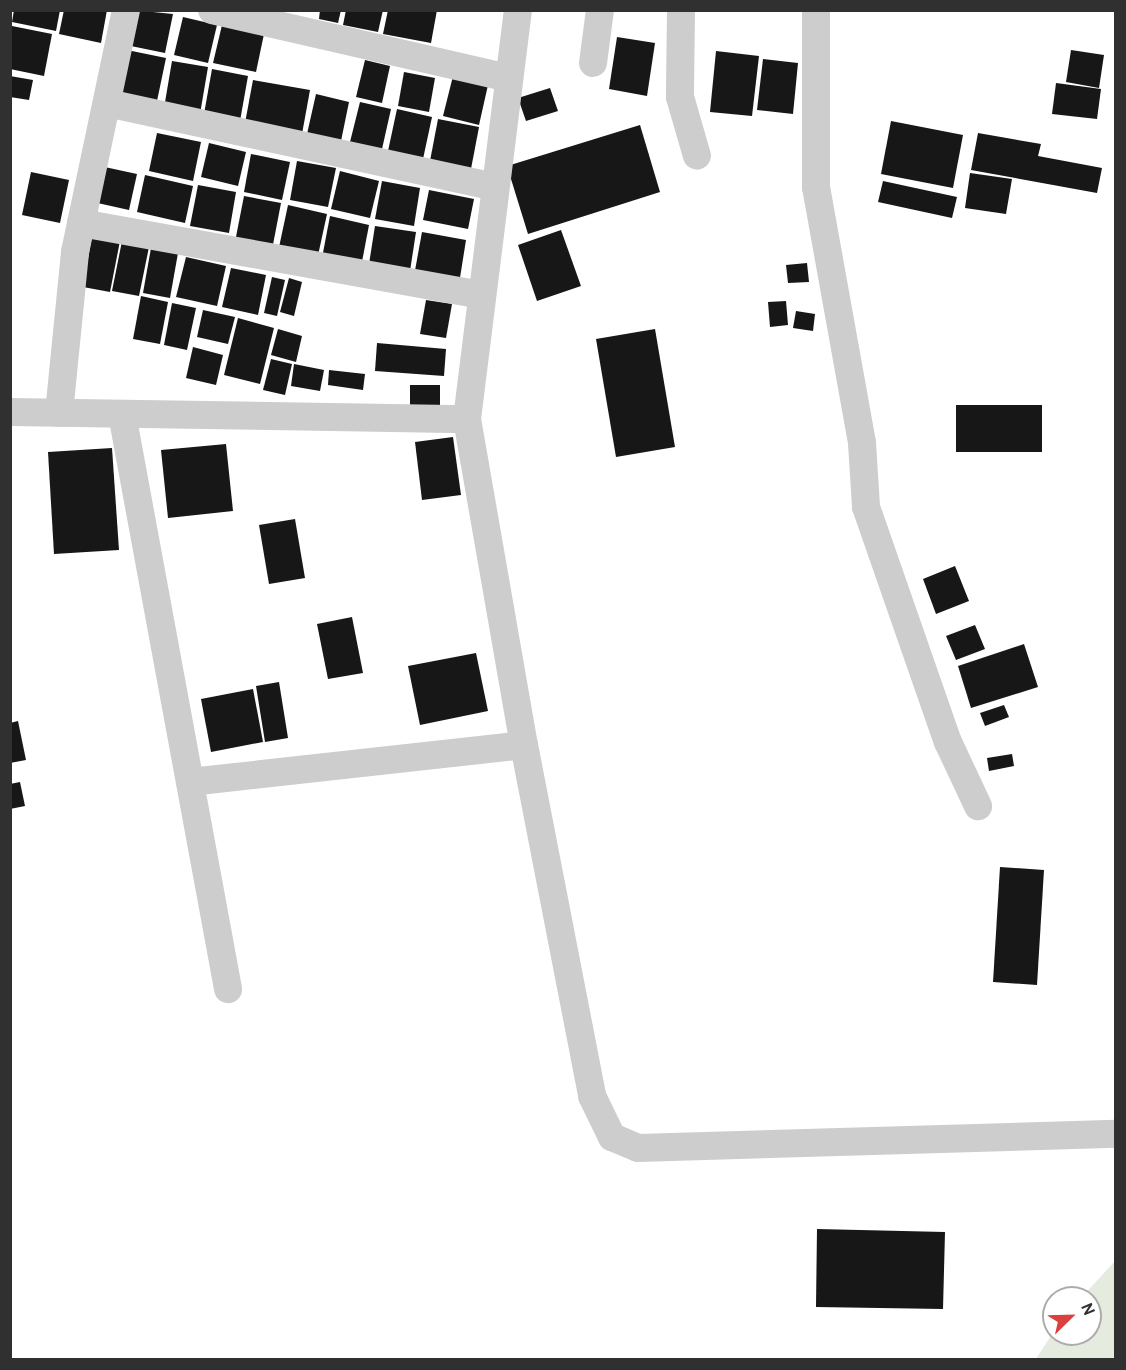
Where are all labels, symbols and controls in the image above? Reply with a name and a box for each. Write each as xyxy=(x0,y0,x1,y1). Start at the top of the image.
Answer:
north arrow xyxy=(1042,1286,1102,1346)
text: N xyxy=(1075,1301,1098,1319)

